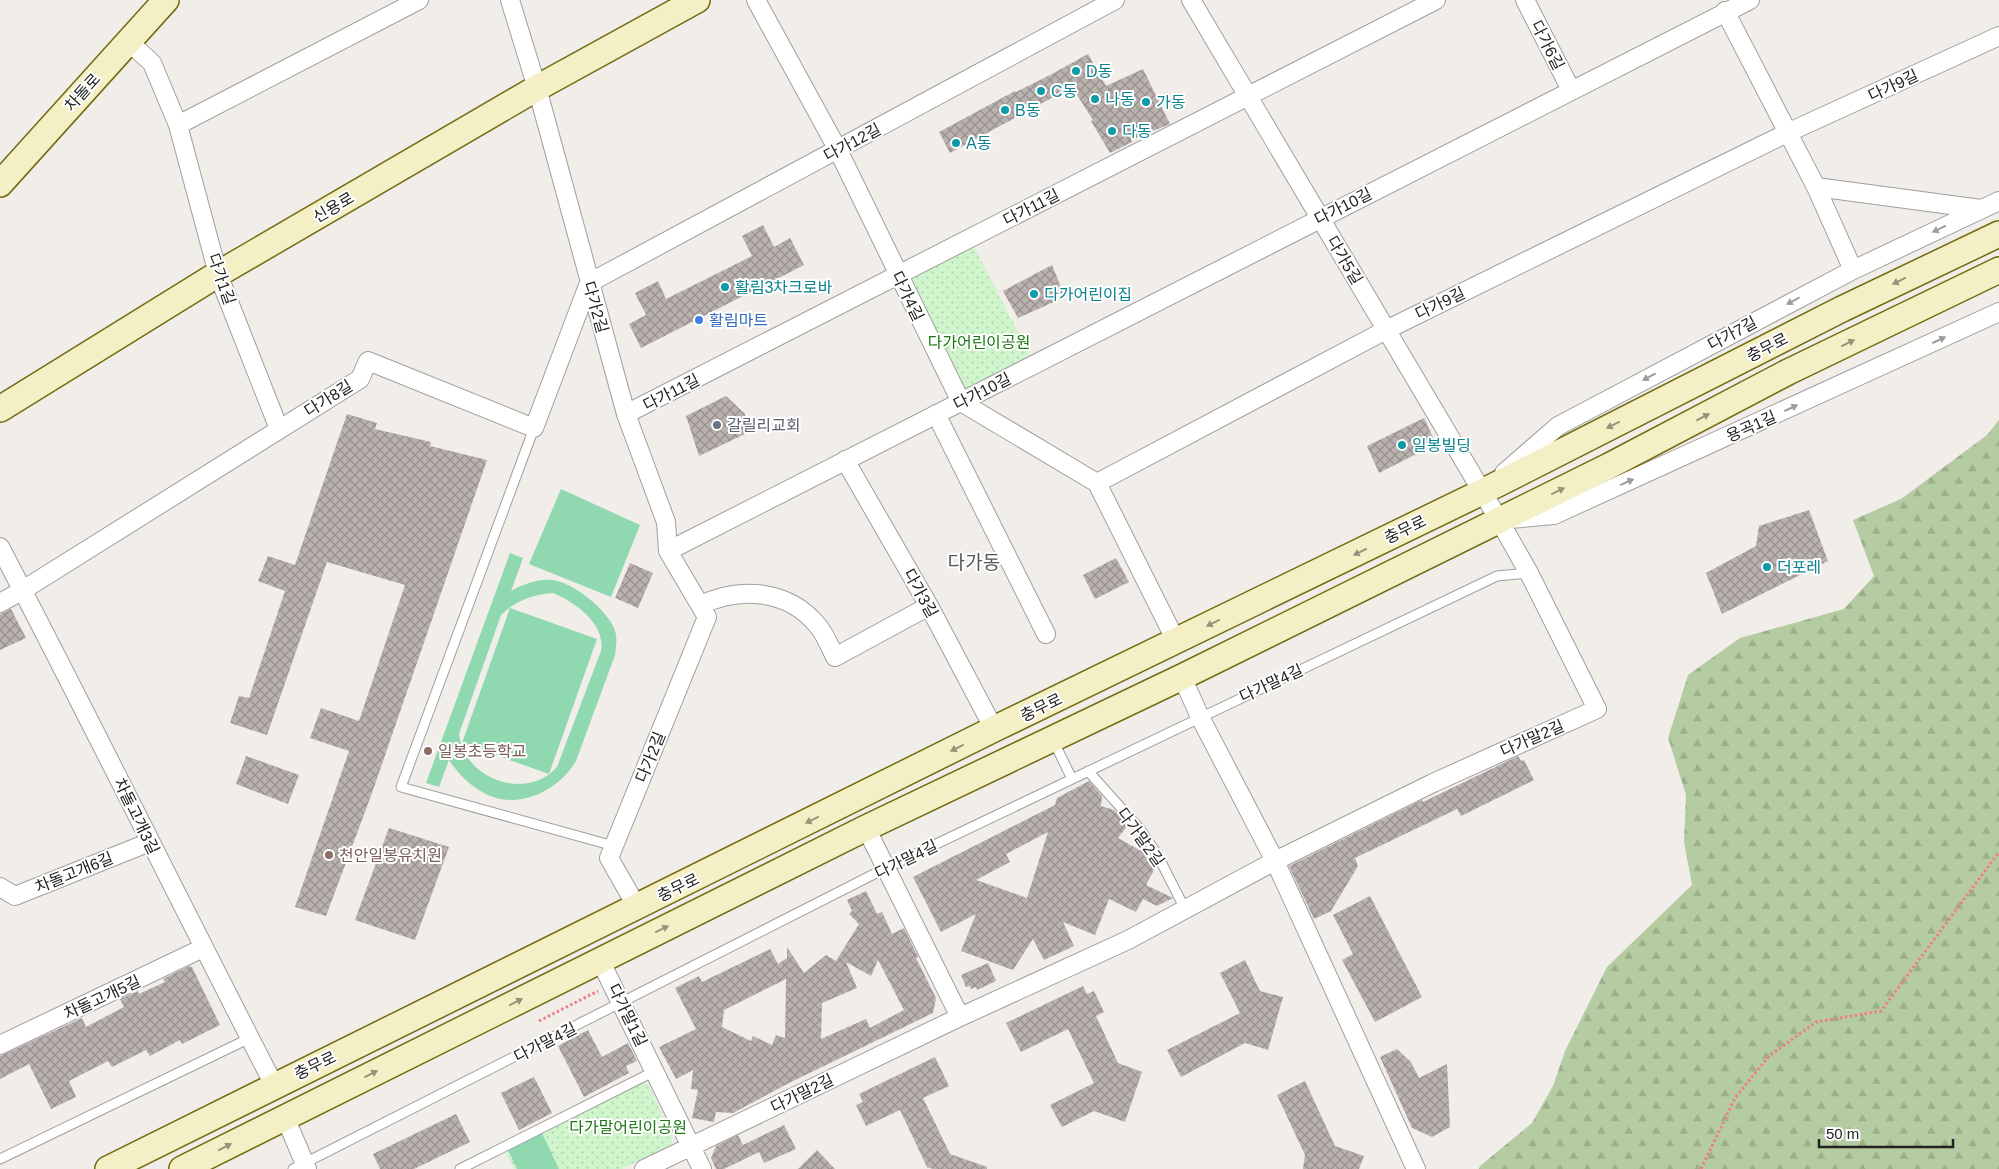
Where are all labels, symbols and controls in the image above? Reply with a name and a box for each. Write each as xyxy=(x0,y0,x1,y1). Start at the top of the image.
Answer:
street label: 다가6길 xyxy=(1528,18,1567,73)
place label: D동 xyxy=(1086,63,1113,80)
marker: D동 xyxy=(1070,65,1082,77)
street label: 다가9길 xyxy=(1866,67,1921,104)
street label: 차돌로 xyxy=(61,70,104,114)
place label: C동 xyxy=(1051,83,1078,100)
marker: C동 xyxy=(1035,85,1047,97)
place label: 나동 xyxy=(1105,91,1135,108)
marker: 나동 xyxy=(1089,93,1101,105)
place label: 가동 xyxy=(1156,94,1186,111)
marker: 가동 xyxy=(1140,96,1152,108)
place label: B동 xyxy=(1015,102,1041,119)
marker: B동 xyxy=(999,104,1011,116)
street label: 다가12길 xyxy=(821,120,884,164)
place label: 다동 xyxy=(1122,123,1152,140)
marker: 다동 xyxy=(1106,125,1118,137)
place label: A동 xyxy=(966,135,992,152)
marker: A동 xyxy=(950,137,962,149)
street label: 다가10길 xyxy=(1312,185,1375,228)
street label: 다가11길 xyxy=(1000,186,1062,229)
street label: 신용로 xyxy=(310,189,357,226)
one-way arrow xyxy=(1932,225,1946,233)
street label: 다가5길 xyxy=(1324,233,1366,287)
street label: 다가1길 xyxy=(205,251,238,307)
street label: 다가4길 xyxy=(888,269,927,324)
one-way arrow xyxy=(1892,277,1906,285)
street label: 다가2길 xyxy=(580,279,611,335)
place label: 활림3차크로바 xyxy=(735,279,832,296)
marker: 활림3차크로바 xyxy=(719,281,731,293)
street label: 다가9길 xyxy=(1413,284,1468,323)
place label: 다가어린이집 xyxy=(1044,286,1132,303)
marker: 다가어린이집 xyxy=(1028,288,1040,300)
one-way arrow xyxy=(1786,297,1801,305)
place label: 활림마트 xyxy=(709,312,768,329)
street label: 다가7길 xyxy=(1705,313,1760,353)
marker: 활림마트 xyxy=(693,314,705,326)
street label: 충무로 xyxy=(1744,330,1791,365)
park label: 다가어린이공원 xyxy=(927,334,1031,351)
one-way arrow xyxy=(1932,336,1946,344)
one-way arrow xyxy=(1840,339,1855,347)
street label: 다가10길 xyxy=(951,370,1014,413)
street label: 다가11길 xyxy=(640,371,702,414)
one-way arrow xyxy=(1643,372,1656,381)
street label: 다가8길 xyxy=(301,377,355,420)
one-way arrow xyxy=(1784,403,1798,411)
street label: 용곡1길 xyxy=(1724,408,1779,445)
one-way arrow xyxy=(1696,413,1710,421)
place label: 갈릴리교회 xyxy=(727,417,801,434)
marker: 갈릴리교회 xyxy=(711,419,723,431)
one-way arrow xyxy=(1606,421,1620,429)
place label: 일봉빌딩 xyxy=(1412,437,1471,454)
marker: 일봉빌딩 xyxy=(1396,439,1408,451)
one-way arrow xyxy=(1620,478,1634,486)
one-way arrow xyxy=(1551,487,1565,495)
street label: 충무로 xyxy=(1382,512,1429,547)
one-way arrow xyxy=(1352,547,1367,556)
district label: 다가동 xyxy=(948,552,1000,573)
place label: 더포레 xyxy=(1777,559,1821,576)
marker: 더포레 xyxy=(1761,561,1773,573)
street label: 다가3길 xyxy=(900,566,941,621)
one-way arrow xyxy=(1206,619,1221,627)
street label: 다가말4길 xyxy=(1237,661,1306,705)
street label: 충무로 xyxy=(1018,690,1065,725)
street label: 다가말2길 xyxy=(1498,717,1567,760)
street label: 다가2길 xyxy=(633,729,668,785)
place label: 일봉초등학교 xyxy=(438,743,526,760)
one-way arrow xyxy=(950,744,964,752)
marker: 일봉초등학교 xyxy=(422,745,434,757)
street label: 차돌고개3길 xyxy=(111,775,162,857)
street label: 다가말2길 xyxy=(1114,805,1167,870)
one-way arrow xyxy=(805,816,819,824)
street label: 다가말4길 xyxy=(872,837,940,882)
place label: 천안일봉유치원 xyxy=(339,847,442,864)
street label: 차돌고개6길 xyxy=(33,849,116,896)
marker: 천안일봉유치원 xyxy=(323,849,335,861)
street label: 충무로 xyxy=(655,870,702,905)
one-way arrow xyxy=(654,925,669,933)
street label: 차돌고개5길 xyxy=(61,972,143,1023)
street label: 다가말1길 xyxy=(605,981,650,1049)
one-way arrow xyxy=(509,997,523,1005)
street label: 다가말4길 xyxy=(511,1019,579,1065)
street label: 충무로 xyxy=(292,1048,339,1083)
one-way arrow xyxy=(364,1070,378,1078)
street label: 다가말2길 xyxy=(768,1071,836,1116)
scale bar xyxy=(1819,1116,1953,1148)
park label: 다가말어린이공원 xyxy=(569,1119,687,1136)
text: 50 m xyxy=(1826,1125,1859,1142)
one-way arrow xyxy=(218,1143,233,1151)

